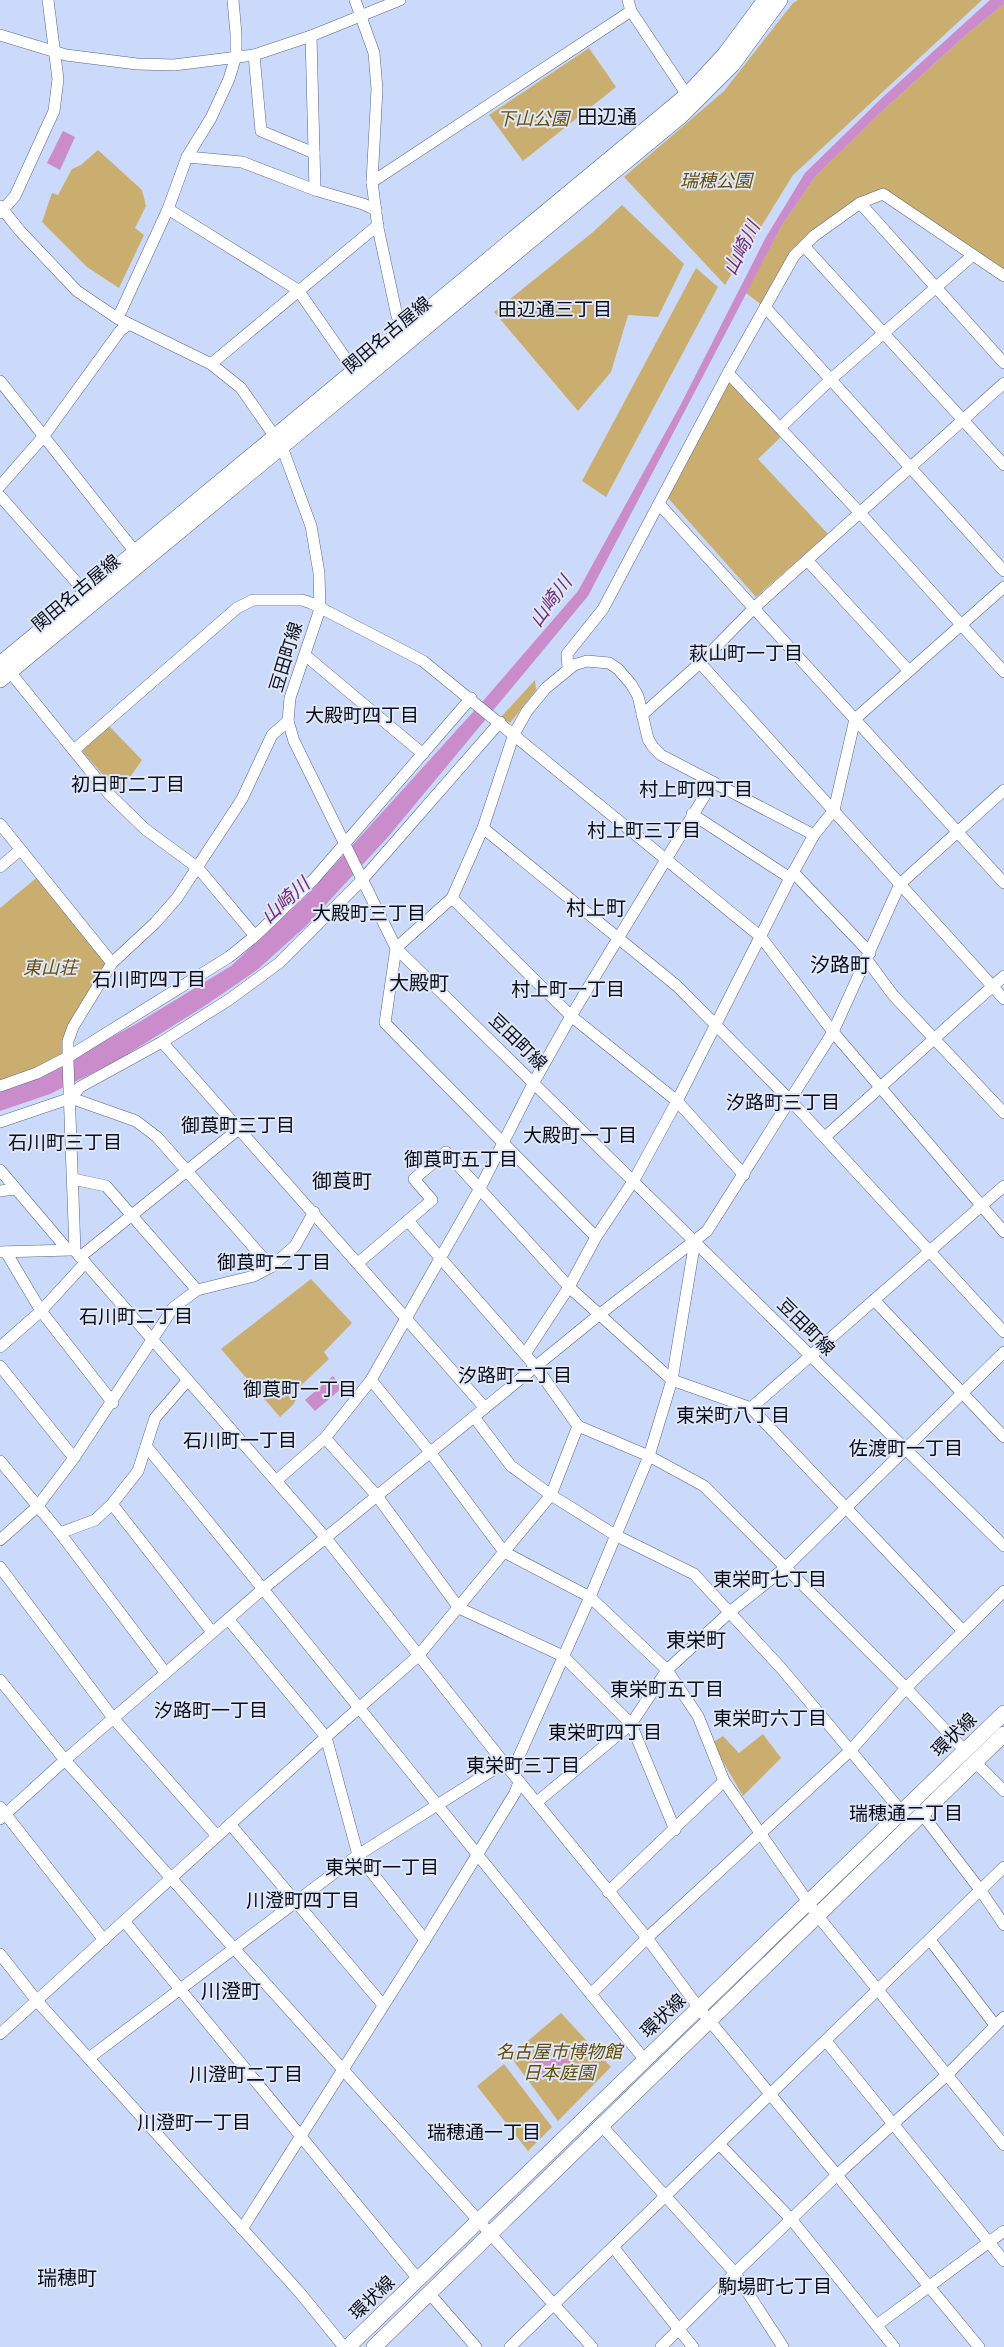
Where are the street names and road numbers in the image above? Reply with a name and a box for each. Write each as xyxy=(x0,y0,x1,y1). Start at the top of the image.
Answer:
street label: 関田名古屋線 xyxy=(336,289,435,378)
street label: 関田名古屋線 xyxy=(25,547,124,636)
street label: 豆田町線 xyxy=(261,618,307,695)
street label: 豆田町線 xyxy=(484,1006,554,1075)
street label: 豆田町線 xyxy=(773,1291,842,1360)
street label: 環状線 xyxy=(924,1705,981,1762)
street label: 環状線 xyxy=(633,1986,690,2043)
street label: 環状線 xyxy=(342,2268,399,2325)

